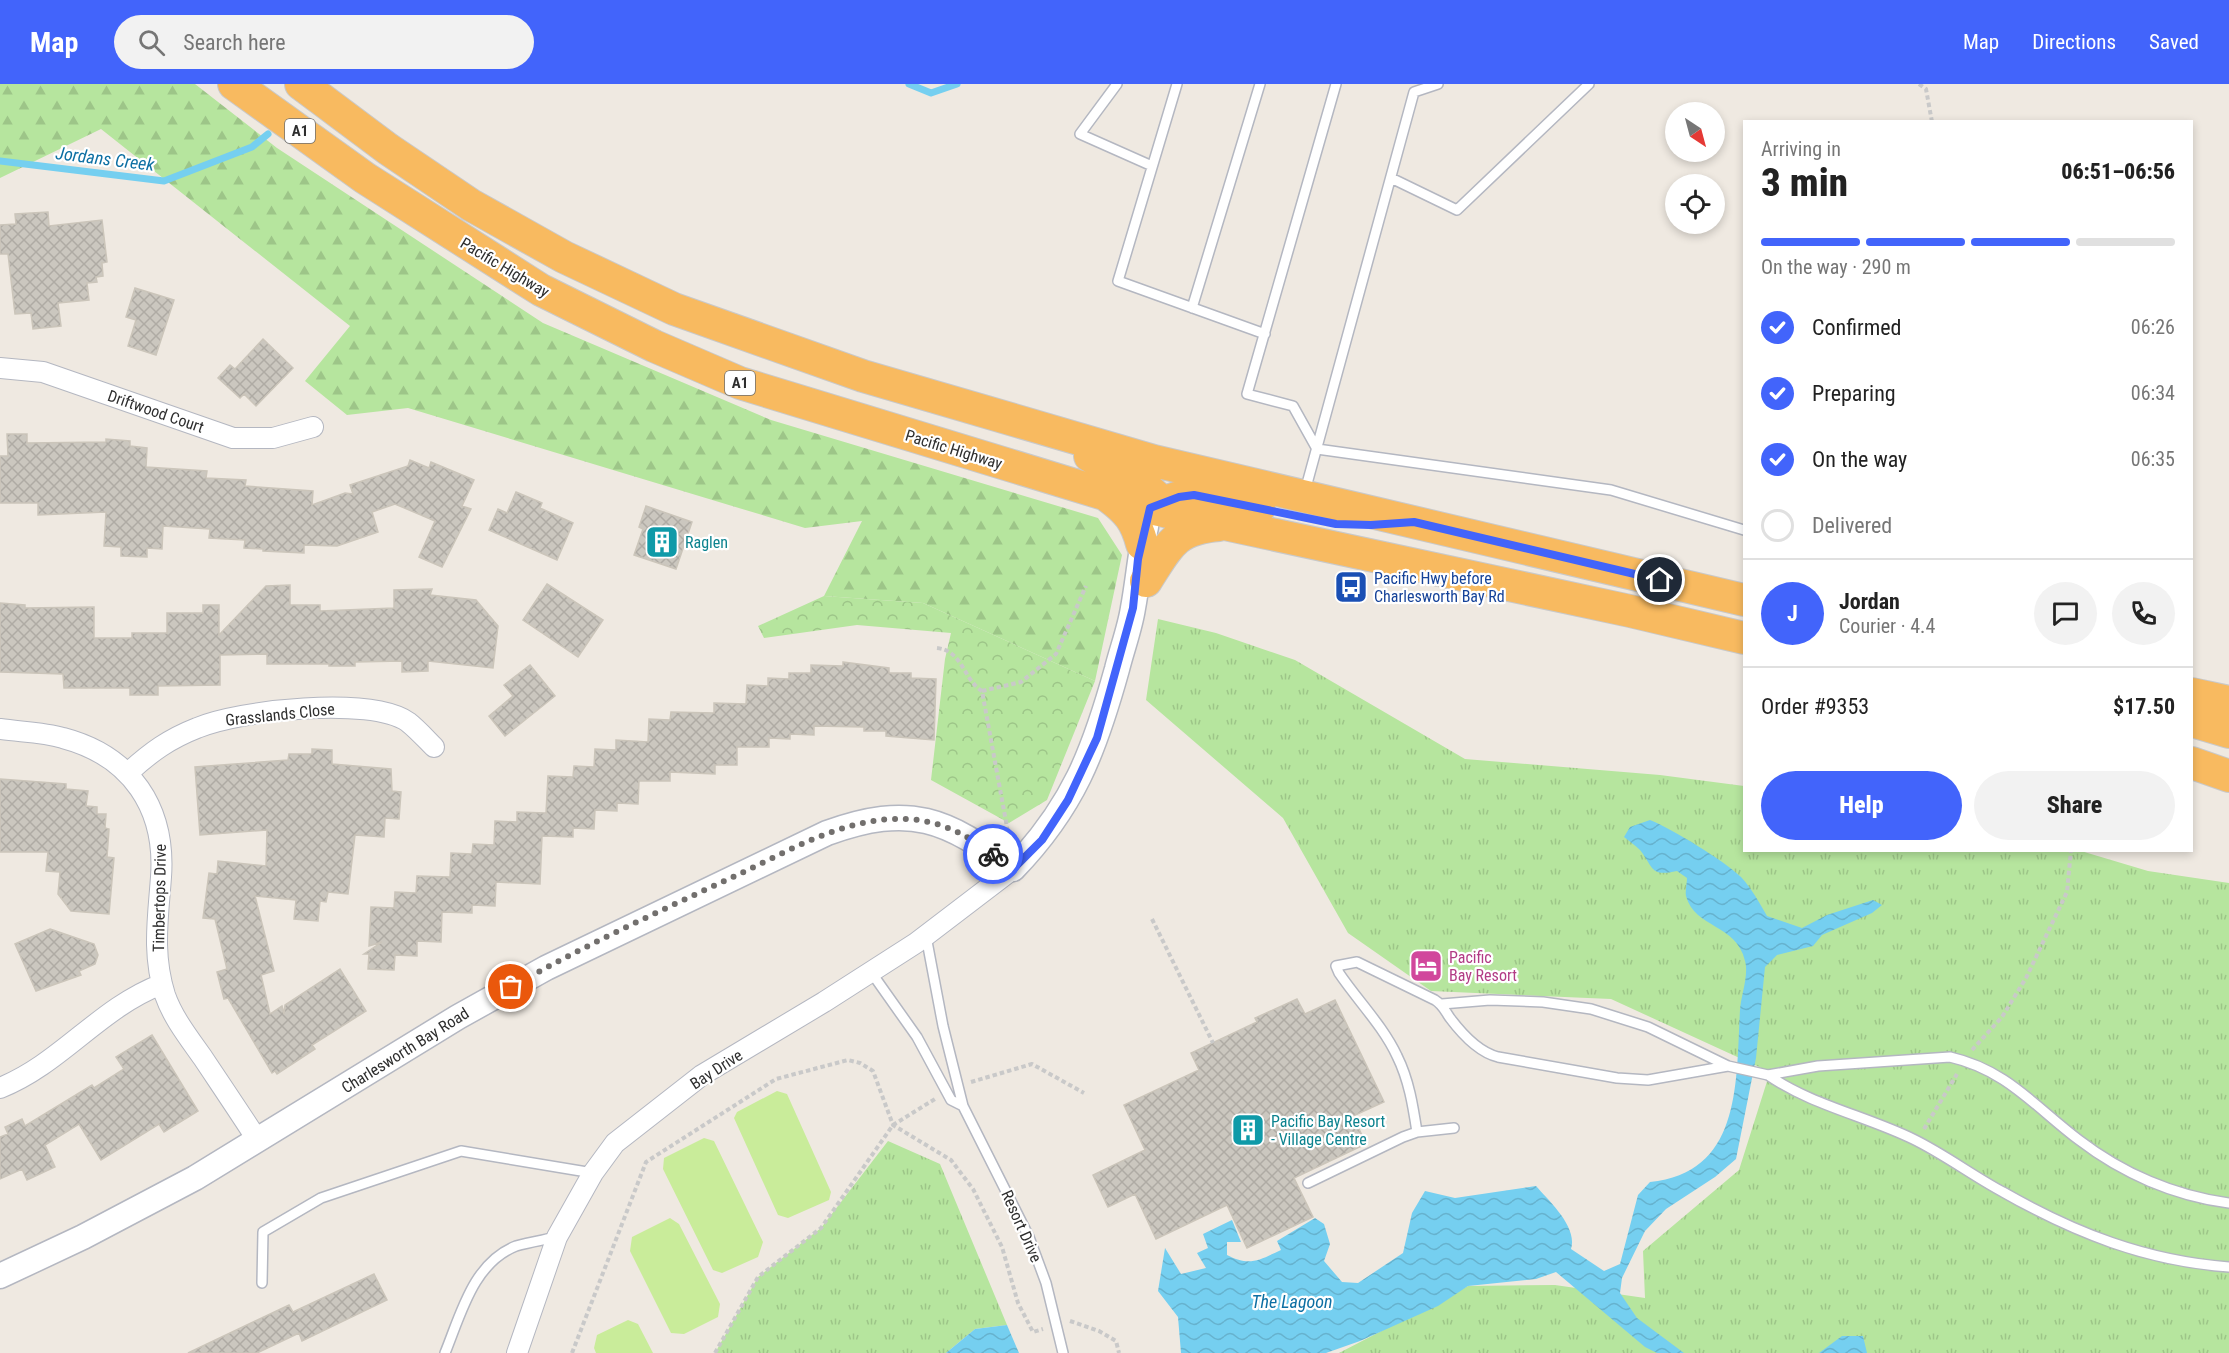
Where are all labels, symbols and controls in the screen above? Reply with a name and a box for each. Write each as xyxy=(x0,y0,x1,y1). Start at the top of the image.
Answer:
search box xyxy=(114,15,534,69)
text: Map xyxy=(30,26,78,59)
icon: search xyxy=(135,26,168,59)
text: Search here xyxy=(183,30,286,55)
text: Map xyxy=(1963,30,1999,54)
text: Directions xyxy=(2032,30,2116,54)
text: Saved xyxy=(2149,30,2199,54)
north arrow xyxy=(1665,102,1725,162)
map controls xyxy=(1665,102,1725,234)
road number: A1 xyxy=(285,119,315,143)
text: Arriving in xyxy=(1761,137,1841,161)
water label: Jordans Creek xyxy=(55,142,157,175)
text: 06:51–06:56 xyxy=(2061,159,2175,184)
text: 3 min xyxy=(1761,160,1848,206)
button: locate xyxy=(1665,174,1725,234)
street label: Pacific Highway xyxy=(457,233,553,302)
text: On the way · 290 m xyxy=(1761,255,1911,279)
icon: check xyxy=(1761,311,1794,344)
text: Confirmed xyxy=(1812,315,1901,340)
text: 06:26 xyxy=(2131,315,2175,339)
road number: A1 xyxy=(725,371,755,395)
icon: check xyxy=(1761,377,1794,410)
text: Preparing xyxy=(1812,381,1896,406)
text: 06:34 xyxy=(2131,381,2175,405)
street label: Driftwood Court xyxy=(105,386,207,437)
street label: Pacific Highway xyxy=(903,426,1005,473)
icon: check xyxy=(1761,443,1794,476)
text: On the way xyxy=(1812,447,1907,472)
text: 06:35 xyxy=(2131,447,2175,471)
text: Delivered xyxy=(1812,513,1892,538)
building icon: Raglen xyxy=(644,524,680,560)
place label: Raglen xyxy=(685,533,728,552)
pin xyxy=(1634,554,1685,605)
icon: home xyxy=(1643,563,1676,596)
bus stop icon: Pacific Hwy before Charlesworth Bay Rd xyxy=(1333,569,1369,605)
place label: Pacific Hwy before Charlesworth Bay Rd xyxy=(1374,569,1505,606)
button: chat xyxy=(2034,582,2097,645)
button: phone xyxy=(2112,582,2175,645)
text: Jordan xyxy=(1839,589,1900,614)
text: J xyxy=(1787,601,1798,626)
text: Courier · 4.4 xyxy=(1839,614,1935,638)
text: Order #9353 xyxy=(1761,694,1869,719)
text: $17.50 xyxy=(2113,694,2175,719)
street label: Grasslands Close xyxy=(224,699,336,730)
button: Help xyxy=(1761,771,1962,840)
button: Share xyxy=(1974,771,2175,840)
courier xyxy=(963,824,1023,884)
icon: bike xyxy=(977,838,1010,871)
street label: Timbertops Drive xyxy=(149,844,170,952)
hotel icon: Pacific Bay Resort xyxy=(1408,948,1444,984)
place label: Pacific Bay Resort xyxy=(1449,948,1517,985)
pin xyxy=(485,961,536,1012)
icon: bag xyxy=(494,970,527,1003)
street label: Charlesworth Bay Road xyxy=(338,1004,472,1097)
street label: Bay Drive xyxy=(687,1046,746,1093)
building icon: Pacific Bay Resort - Village Centre xyxy=(1230,1112,1266,1148)
place label: Pacific Bay Resort - Village Centre xyxy=(1271,1112,1386,1149)
street label: Resort Drive xyxy=(997,1187,1046,1265)
water label: The Lagoon xyxy=(1251,1291,1333,1312)

